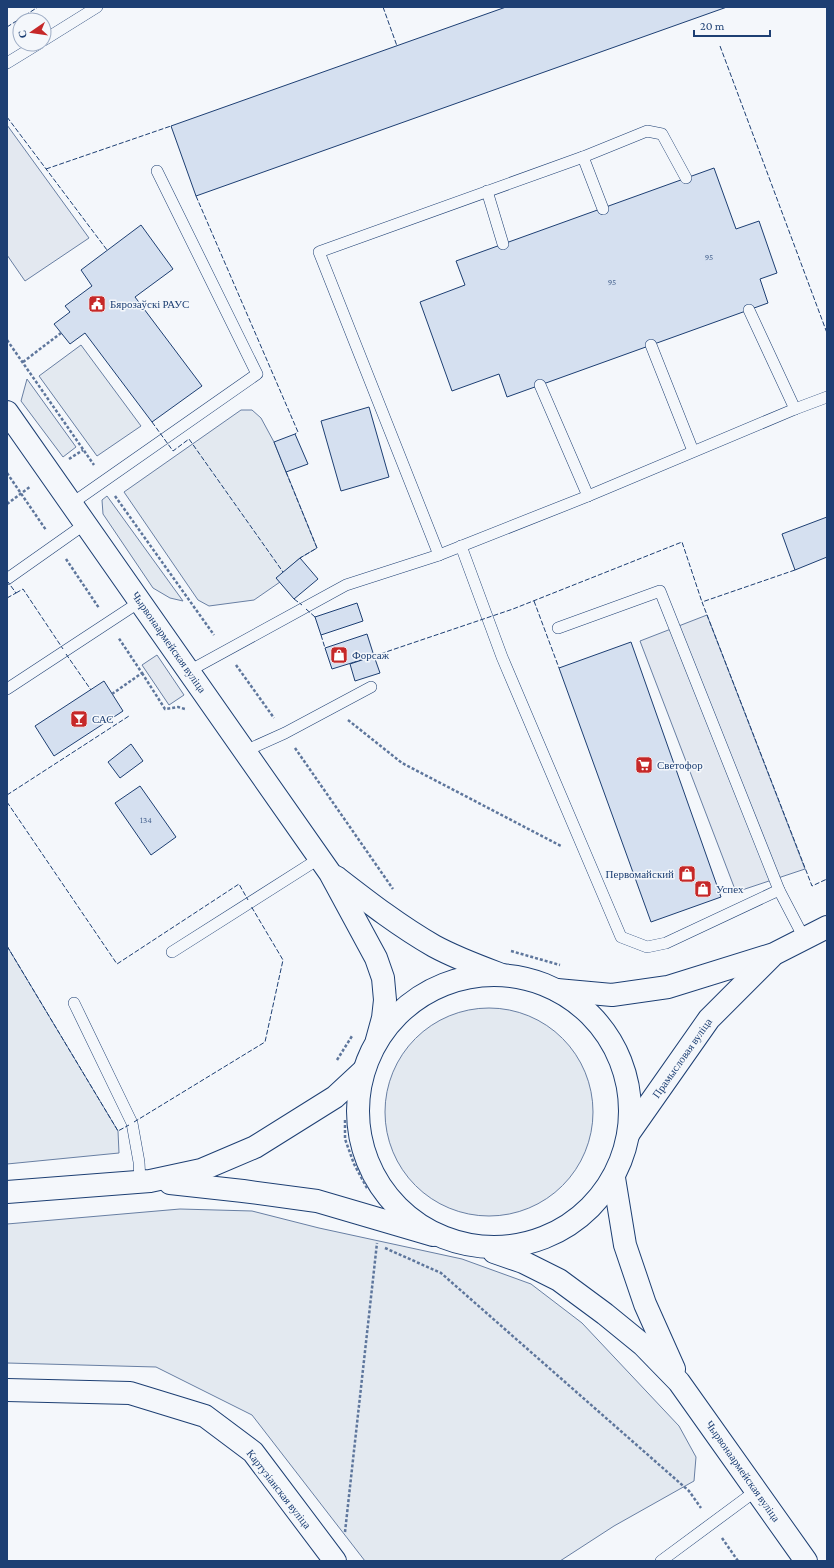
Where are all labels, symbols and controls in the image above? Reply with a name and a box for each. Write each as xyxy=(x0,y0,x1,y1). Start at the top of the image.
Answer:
north arrow xyxy=(12,12,52,52)
scale bar xyxy=(694,12,770,38)
text: 20 m xyxy=(700,19,725,33)
text: С xyxy=(16,29,29,39)
house number: 95 xyxy=(705,252,713,262)
house number: 95 xyxy=(608,277,616,287)
public building icon: Бярозаўскі РАУС xyxy=(87,294,107,314)
place label: Бярозаўскі РАУС xyxy=(110,298,189,310)
street label: Чырвонаармейская вуліца xyxy=(130,589,209,695)
shop icon: Форсаж xyxy=(329,645,349,665)
place label: Форсаж xyxy=(352,649,390,661)
bar icon: САС xyxy=(69,709,89,729)
place label: САС xyxy=(92,713,114,725)
supermarket icon: Светофор xyxy=(634,755,654,775)
place label: Светофор xyxy=(657,759,703,771)
house number: 134 xyxy=(140,815,152,825)
shop icon: Первомайский xyxy=(677,864,697,884)
place label: Первомайский xyxy=(606,868,674,880)
shop icon: Успех xyxy=(693,879,713,899)
place label: Успех xyxy=(716,883,744,895)
street label: Прамысловая вуліца xyxy=(650,1016,714,1100)
street label: Чырвонаармейская вуліца xyxy=(704,1418,783,1524)
street label: Картузіанская вуліца xyxy=(244,1447,314,1531)

